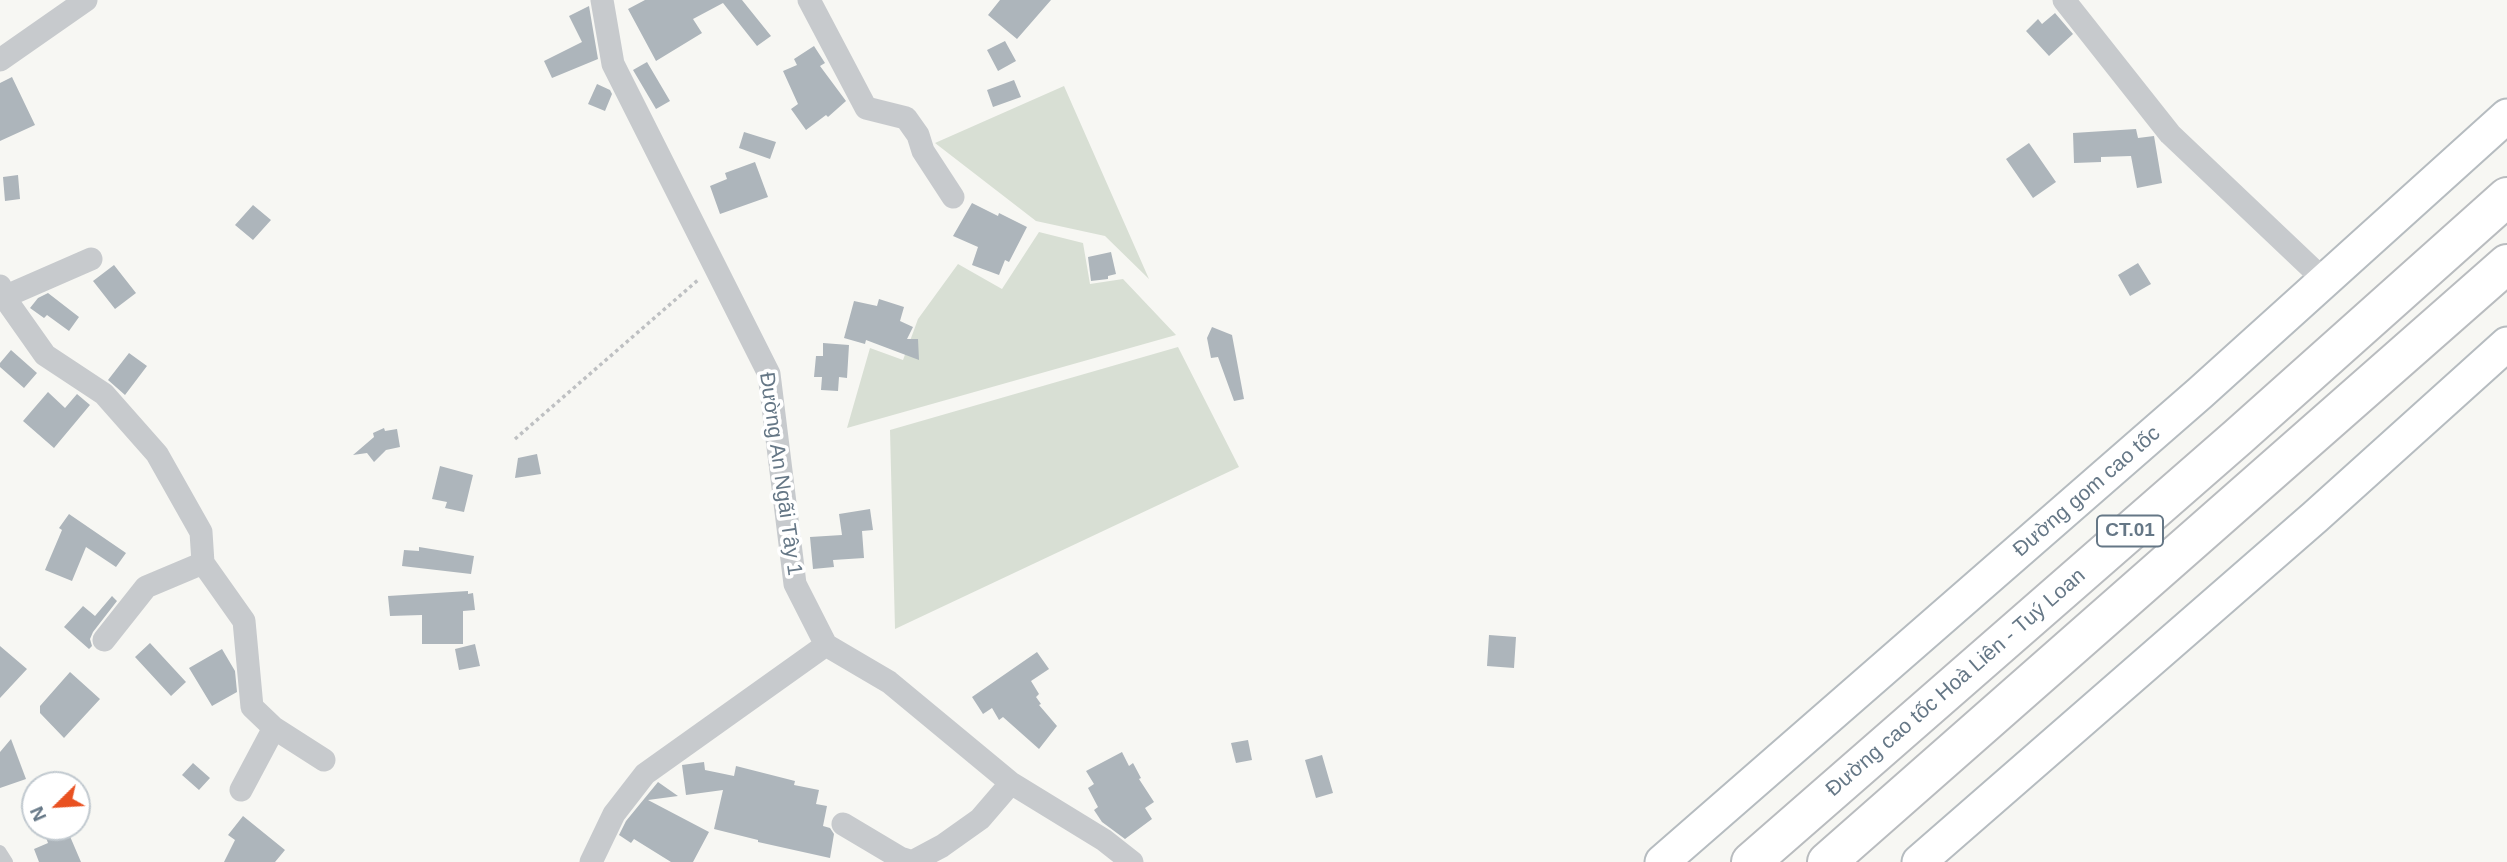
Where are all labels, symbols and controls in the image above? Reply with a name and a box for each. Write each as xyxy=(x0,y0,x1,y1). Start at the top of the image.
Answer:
street label: Đường An Ngãi Tây 1 xyxy=(753,371,807,577)
street label: Đường gom cao tốc xyxy=(2008,421,2166,563)
road number: CT.01 xyxy=(2097,516,2163,546)
street label: Đường cao tốc Hoà Liên - Tuý Loan xyxy=(1821,564,2091,802)
north arrow xyxy=(21,771,91,841)
text: N xyxy=(26,803,51,824)

